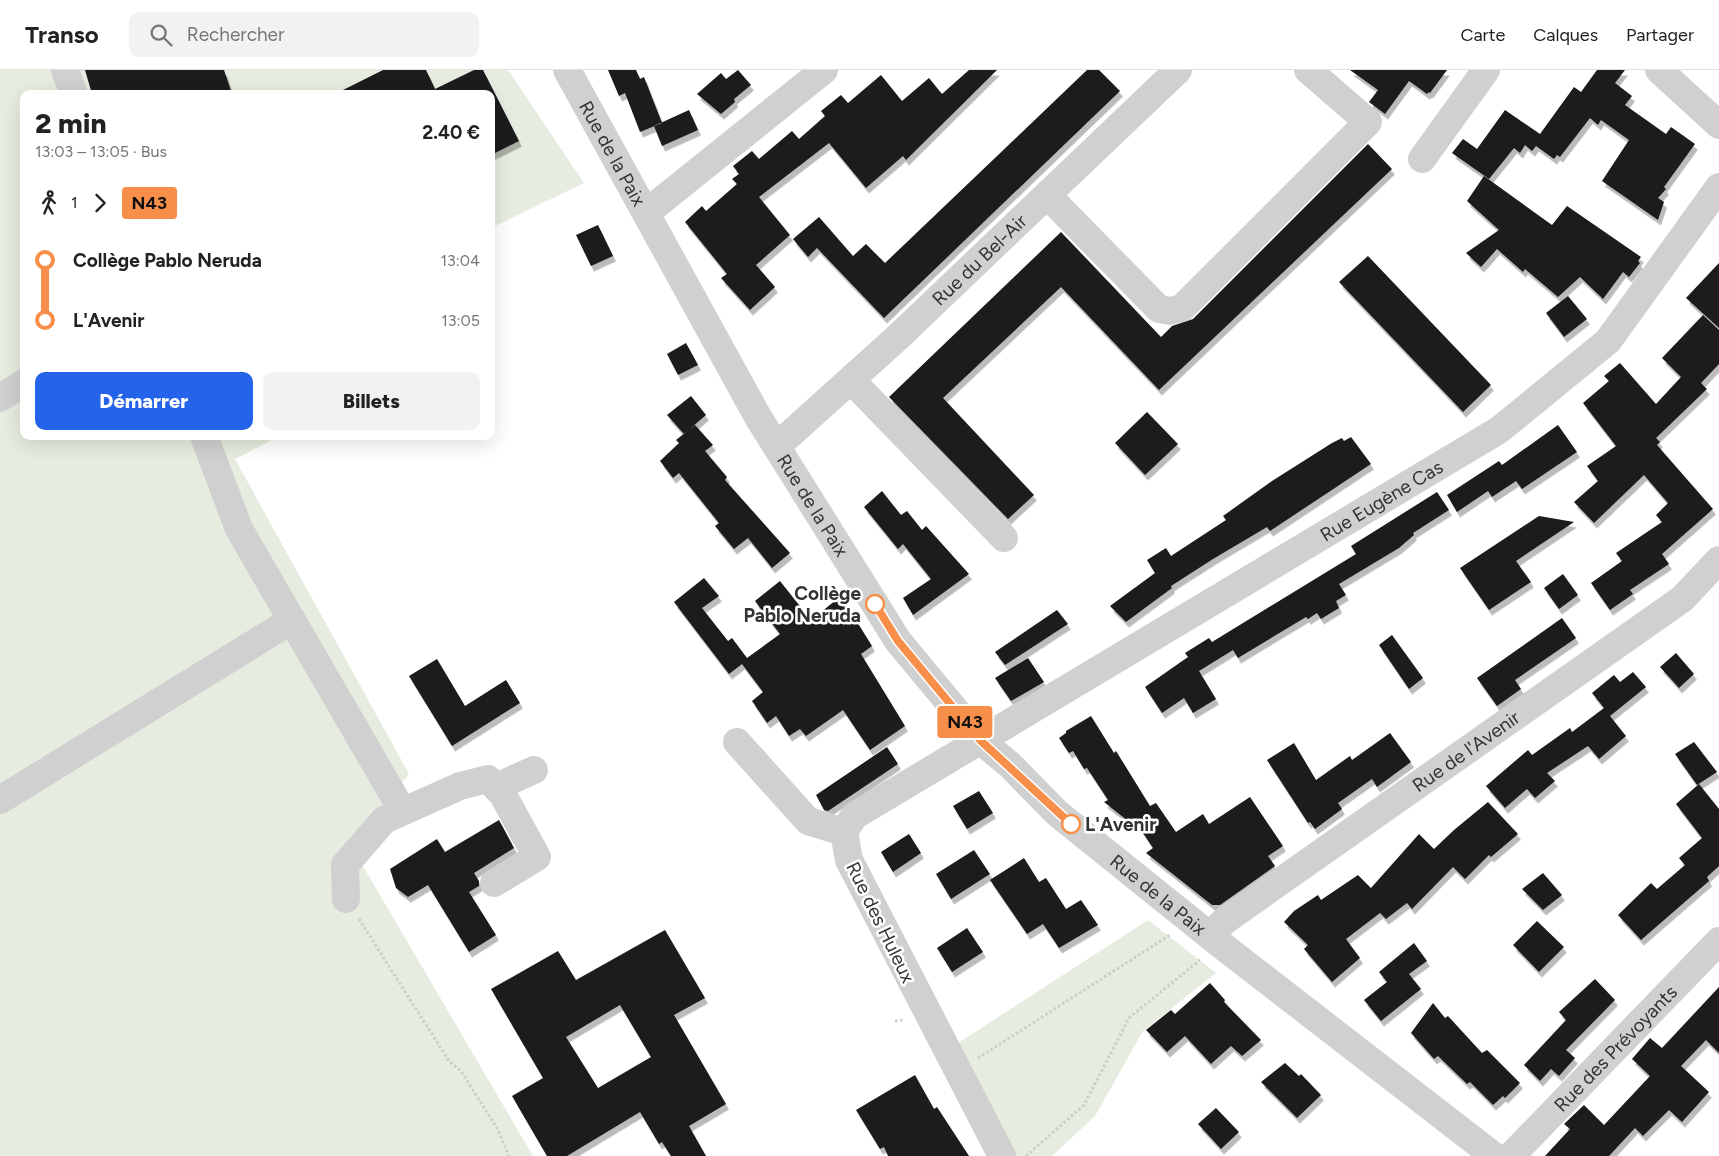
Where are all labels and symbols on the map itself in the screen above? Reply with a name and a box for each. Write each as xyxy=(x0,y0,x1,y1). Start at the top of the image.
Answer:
street label: Rue de la Paix xyxy=(574,97,651,210)
street label: Rue du Bel-Air xyxy=(927,209,1032,310)
street label: Rue de la Paix xyxy=(772,450,853,561)
street label: Rue Eugène Cas xyxy=(1316,455,1447,546)
place label: Collège Pablo Neruda xyxy=(743,582,861,627)
marker: Collège Pablo Neruda xyxy=(865,594,885,614)
line badge: N43 xyxy=(936,706,994,738)
street label: Rue de l'Avenir xyxy=(1408,706,1525,797)
place label: L'Avenir xyxy=(1085,813,1156,836)
marker: L'Avenir xyxy=(1061,814,1081,834)
street label: Rue de la Paix xyxy=(1105,849,1211,940)
street label: Rue des Huleux xyxy=(841,858,920,986)
street label: Rue des Prévoyants xyxy=(1549,981,1682,1116)

